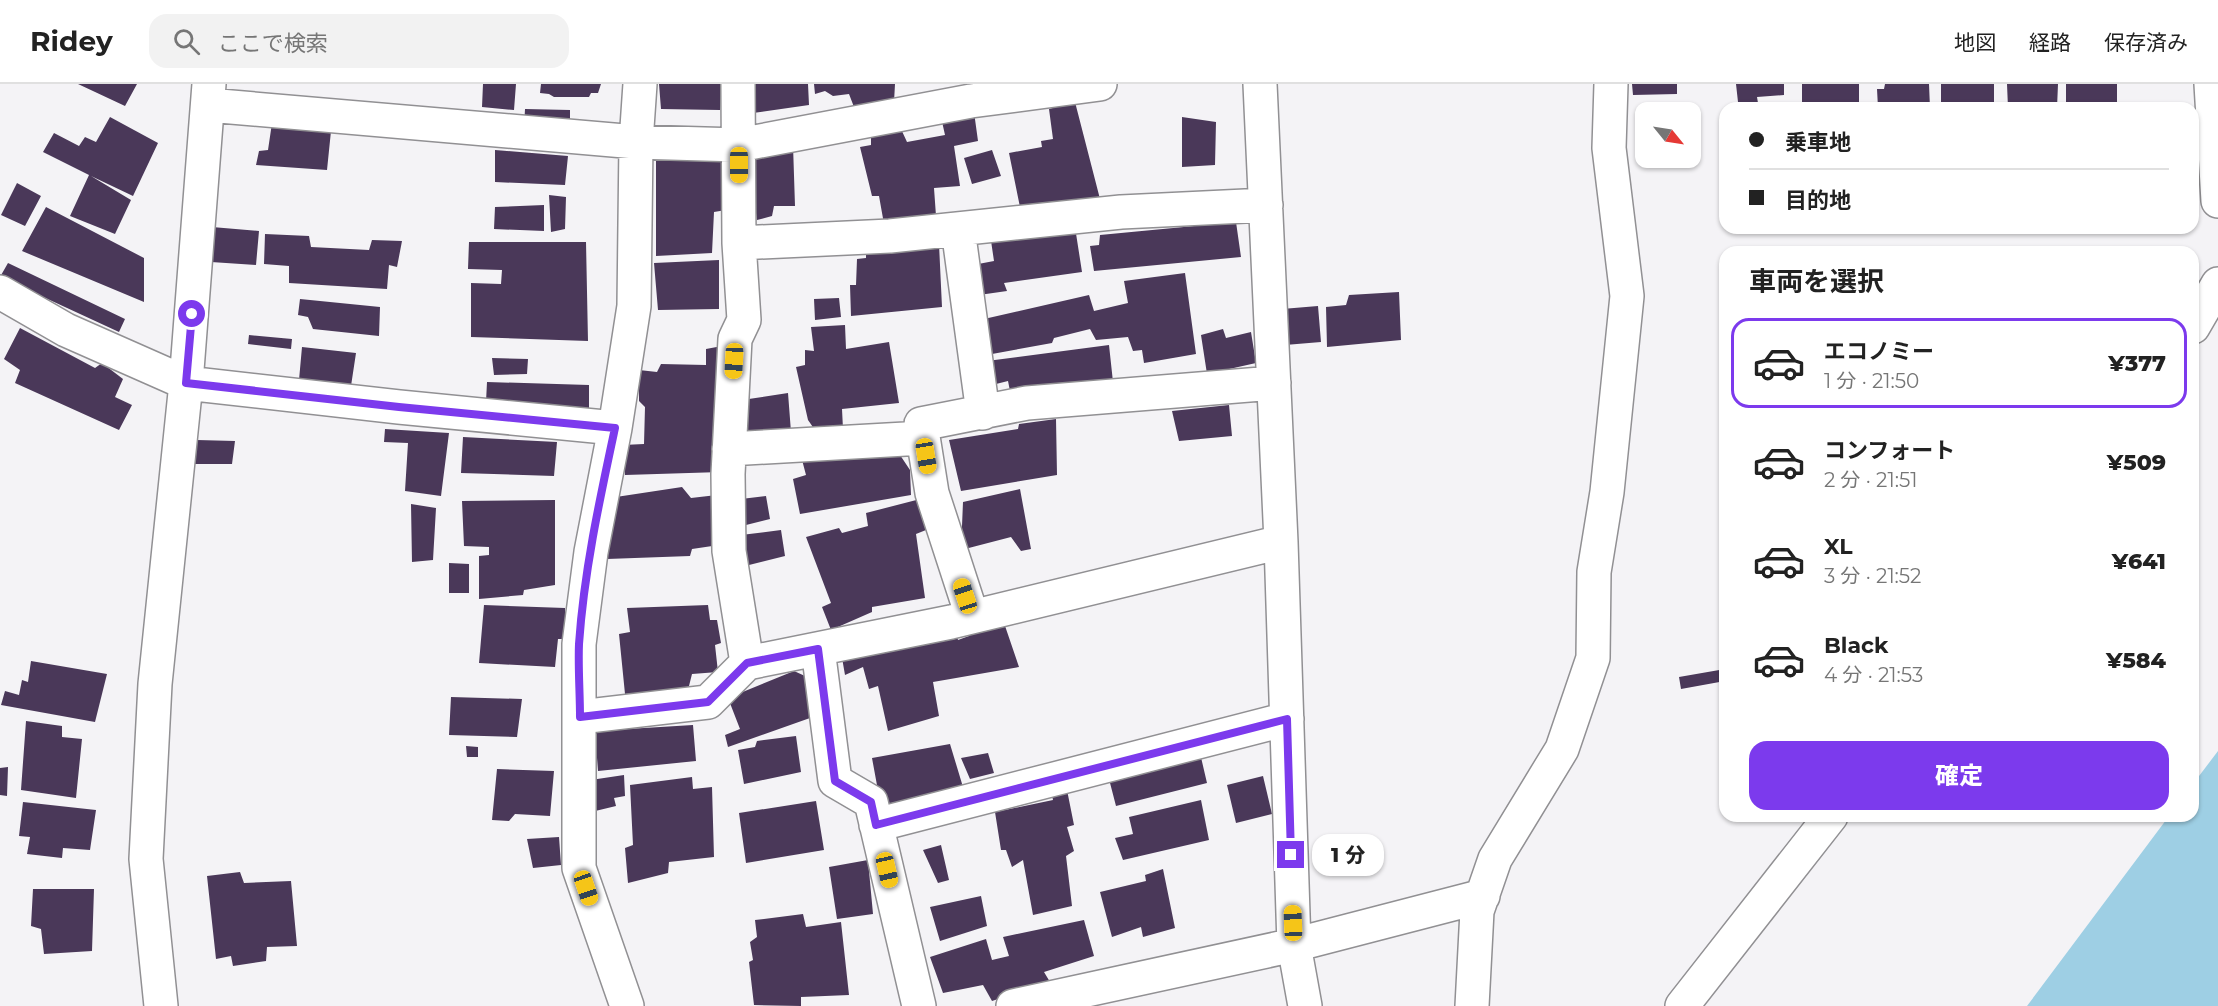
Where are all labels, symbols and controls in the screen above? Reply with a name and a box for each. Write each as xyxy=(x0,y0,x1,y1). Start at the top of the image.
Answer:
search box xyxy=(149,14,569,68)
text: Ridey xyxy=(30,24,113,58)
icon: search xyxy=(170,25,203,58)
text: ここで検索 xyxy=(218,30,328,57)
text: 地図 xyxy=(1954,30,1996,55)
text: 経路 xyxy=(2029,30,2071,55)
text: 保存済み xyxy=(2104,30,2188,55)
north arrow xyxy=(1635,102,1701,168)
map controls xyxy=(1635,102,1701,168)
text: 乗車地 xyxy=(1785,129,1851,156)
car xyxy=(730,147,748,183)
text: 目的地 xyxy=(1785,187,1851,214)
text: 車両を選択 xyxy=(1749,265,1884,298)
route start xyxy=(178,300,205,327)
icon: car xyxy=(1752,336,1806,390)
text: エコノミー xyxy=(1824,338,1934,365)
car xyxy=(724,343,744,379)
text: ¥377 xyxy=(2108,350,2166,377)
text: 1 分 · 21:50 xyxy=(1824,369,1919,393)
icon: car xyxy=(1752,435,1806,489)
car xyxy=(914,437,938,475)
text: コンフォート xyxy=(1824,437,1955,464)
text: ¥509 xyxy=(2107,449,2166,476)
text: 2 分 · 21:51 xyxy=(1824,468,1917,492)
text: XL xyxy=(1824,533,1853,560)
icon: car xyxy=(1752,534,1806,588)
text: ¥641 xyxy=(2112,548,2166,575)
text: 3 分 · 21:52 xyxy=(1824,564,1921,588)
car xyxy=(951,576,979,616)
text: Black xyxy=(1824,632,1888,659)
icon: car xyxy=(1752,633,1806,687)
text: ¥584 xyxy=(2106,647,2166,674)
text: 4 分 · 21:53 xyxy=(1824,663,1923,687)
button: 確定 xyxy=(1749,741,2169,810)
callout: 1 分 xyxy=(1312,834,1384,876)
route end xyxy=(1277,841,1304,868)
text: 1 分 xyxy=(1331,843,1365,867)
car xyxy=(874,850,900,890)
car xyxy=(572,868,600,908)
car xyxy=(1283,905,1303,941)

